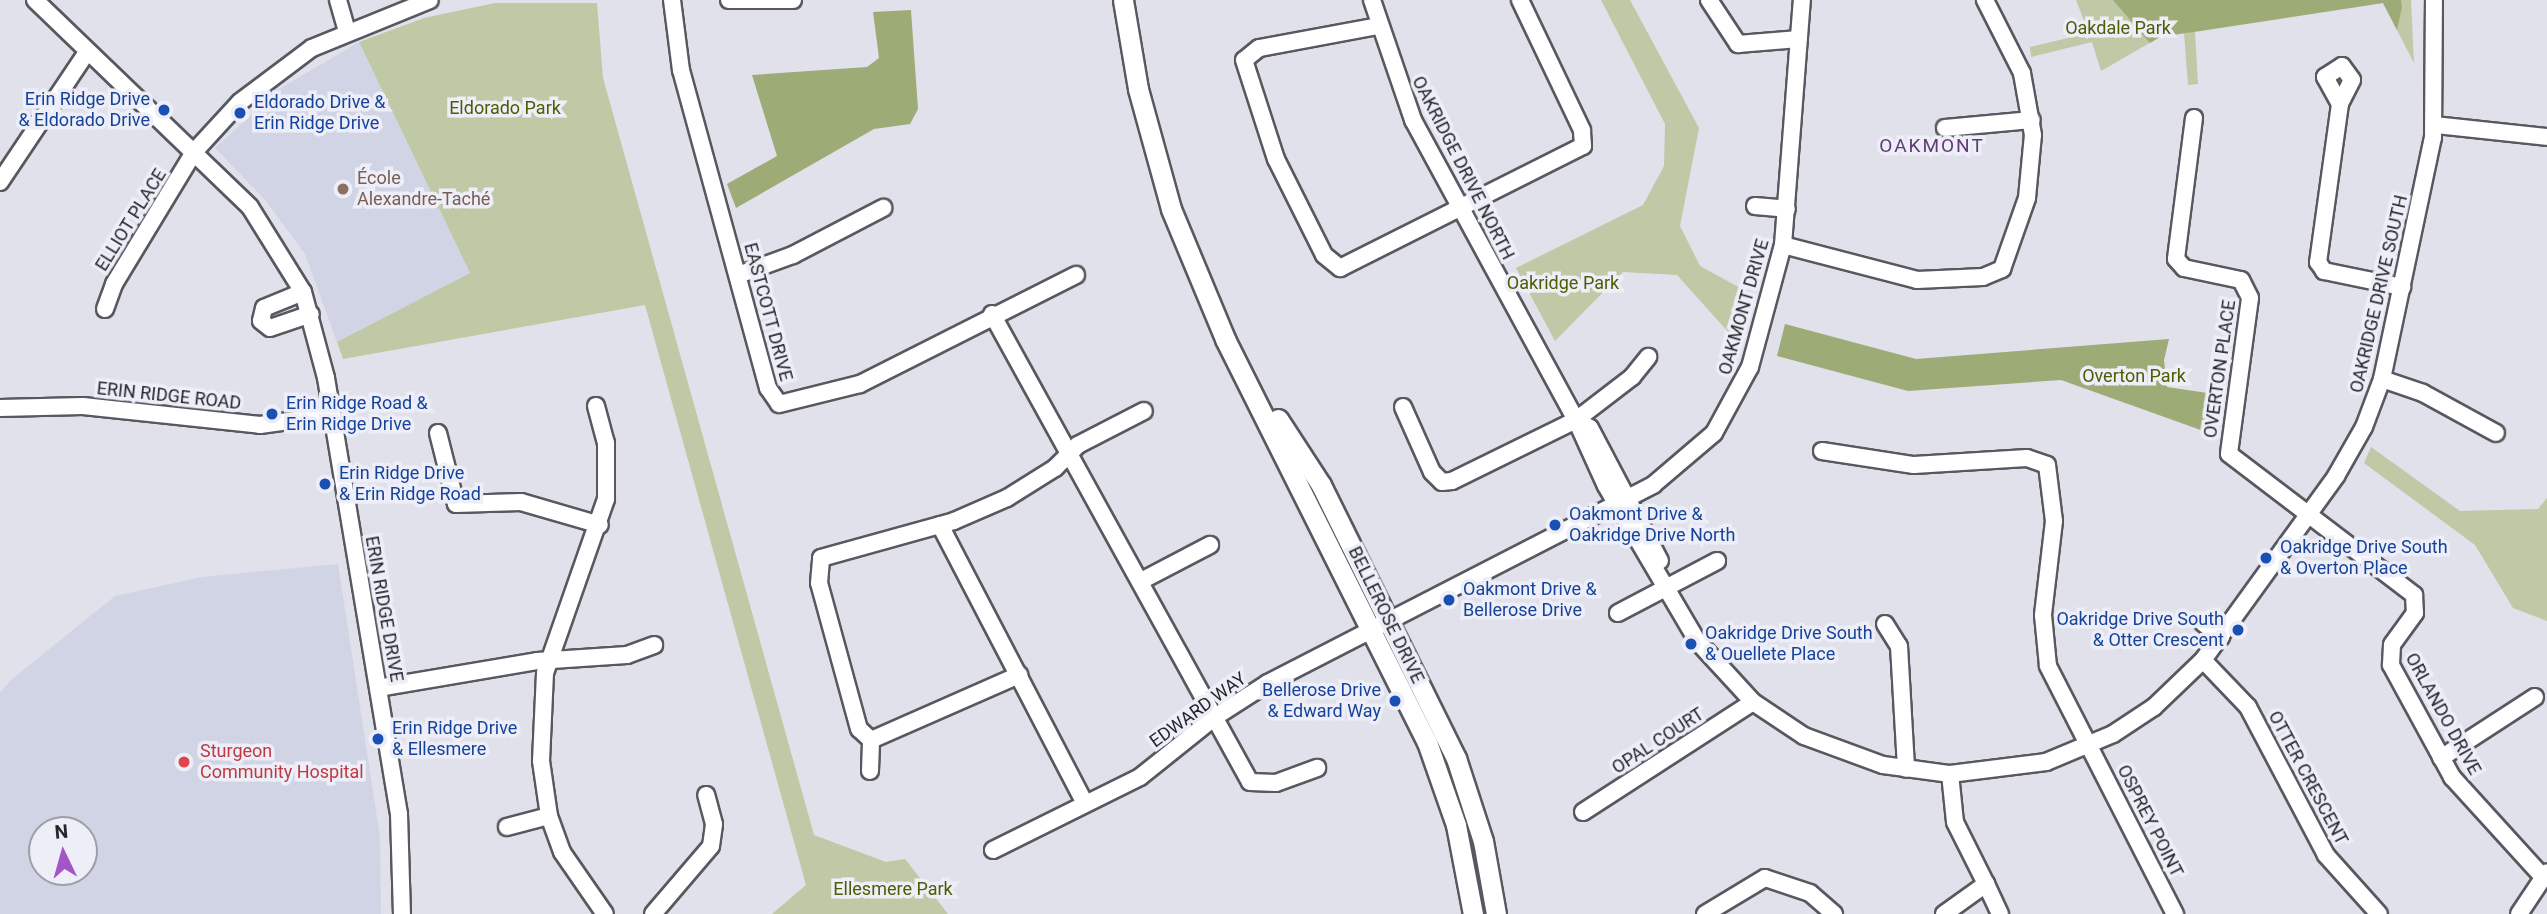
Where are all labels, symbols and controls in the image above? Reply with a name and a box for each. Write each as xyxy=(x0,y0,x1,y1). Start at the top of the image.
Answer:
park label: Oakdale Park xyxy=(2065,17,2171,39)
street label: OAKRIDGE DRIVE NORTH xyxy=(1407,73,1519,263)
place label: Erin Ridge Drive & Eldorado Drive xyxy=(18,89,150,132)
place label: Eldorado Drive & Erin Ridge Drive xyxy=(254,92,386,134)
park label: Eldorado Park xyxy=(449,97,561,119)
marker: Erin Ridge Drive & Eldorado Drive xyxy=(156,102,172,118)
marker: Eldorado Drive & Erin Ridge Drive xyxy=(232,105,248,121)
district label: OAKMONT xyxy=(1880,135,1984,157)
street label: ELLIOT PLACE xyxy=(91,165,171,275)
place label: École Alexandre-Taché xyxy=(357,168,490,210)
marker: École Alexandre-Taché xyxy=(335,181,351,197)
street label: OAKRIDGE DRIVE SOUTH xyxy=(2346,193,2412,395)
street label: OAKMONT DRIVE xyxy=(1714,236,1774,378)
street label: EASTCOTT DRIVE xyxy=(739,240,797,384)
park label: Oakridge Park xyxy=(1507,272,1619,294)
street label: OVERTON PLACE xyxy=(2200,299,2240,439)
park label: Overton Park xyxy=(2082,365,2186,387)
street label: ERIN RIDGE ROAD xyxy=(96,378,242,414)
place label: Erin Ridge Road & Erin Ridge Drive xyxy=(286,393,428,436)
marker: Erin Ridge Road & Erin Ridge Drive xyxy=(264,406,280,422)
place label: Erin Ridge Drive & Erin Ridge Road xyxy=(339,463,481,505)
marker: Erin Ridge Drive & Erin Ridge Road xyxy=(317,476,333,492)
place label: Oakmont Drive & Oakridge Drive North xyxy=(1569,504,1735,546)
marker: Oakmont Drive & Oakridge Drive North xyxy=(1547,517,1563,533)
street label: ERIN RIDGE DRIVE xyxy=(361,534,407,684)
place label: Oakridge Drive South & Overton Place xyxy=(2280,537,2448,580)
street label: BELLEROSE DRIVE xyxy=(1344,543,1428,687)
marker: Oakridge Drive South & Overton Place xyxy=(2258,550,2274,566)
place label: Oakmont Drive & Bellerose Drive xyxy=(1463,579,1597,622)
marker: Oakmont Drive & Bellerose Drive xyxy=(1441,592,1457,608)
place label: Oakridge Drive South & Otter Crescent xyxy=(2056,609,2224,652)
marker: Oakridge Drive South & Otter Crescent xyxy=(2230,622,2246,638)
place label: Oakridge Drive South & Ouellete Place xyxy=(1705,623,1873,666)
marker: Oakridge Drive South & Ouellete Place xyxy=(1683,636,1699,652)
street label: ORLANDO DRIVE xyxy=(2401,649,2485,779)
street label: EDWARD WAY xyxy=(1146,668,1250,752)
place label: Bellerose Drive & Edward Way xyxy=(1262,680,1381,722)
marker: Bellerose Drive & Edward Way xyxy=(1387,693,1403,709)
street label: OPAL COURT xyxy=(1608,703,1708,779)
street label: OTTER CRESCENT xyxy=(2264,707,2352,849)
place label: Erin Ridge Drive & Ellesmere xyxy=(392,718,517,760)
marker: Erin Ridge Drive & Ellesmere xyxy=(370,731,386,747)
place label: Sturgeon Community Hospital xyxy=(200,741,364,784)
marker: Sturgeon Community Hospital xyxy=(174,752,194,772)
street label: OSPREY POINT xyxy=(2112,761,2188,881)
north arrow xyxy=(28,816,98,886)
text: N xyxy=(54,820,69,844)
park label: Ellesmere Park xyxy=(833,878,953,900)

